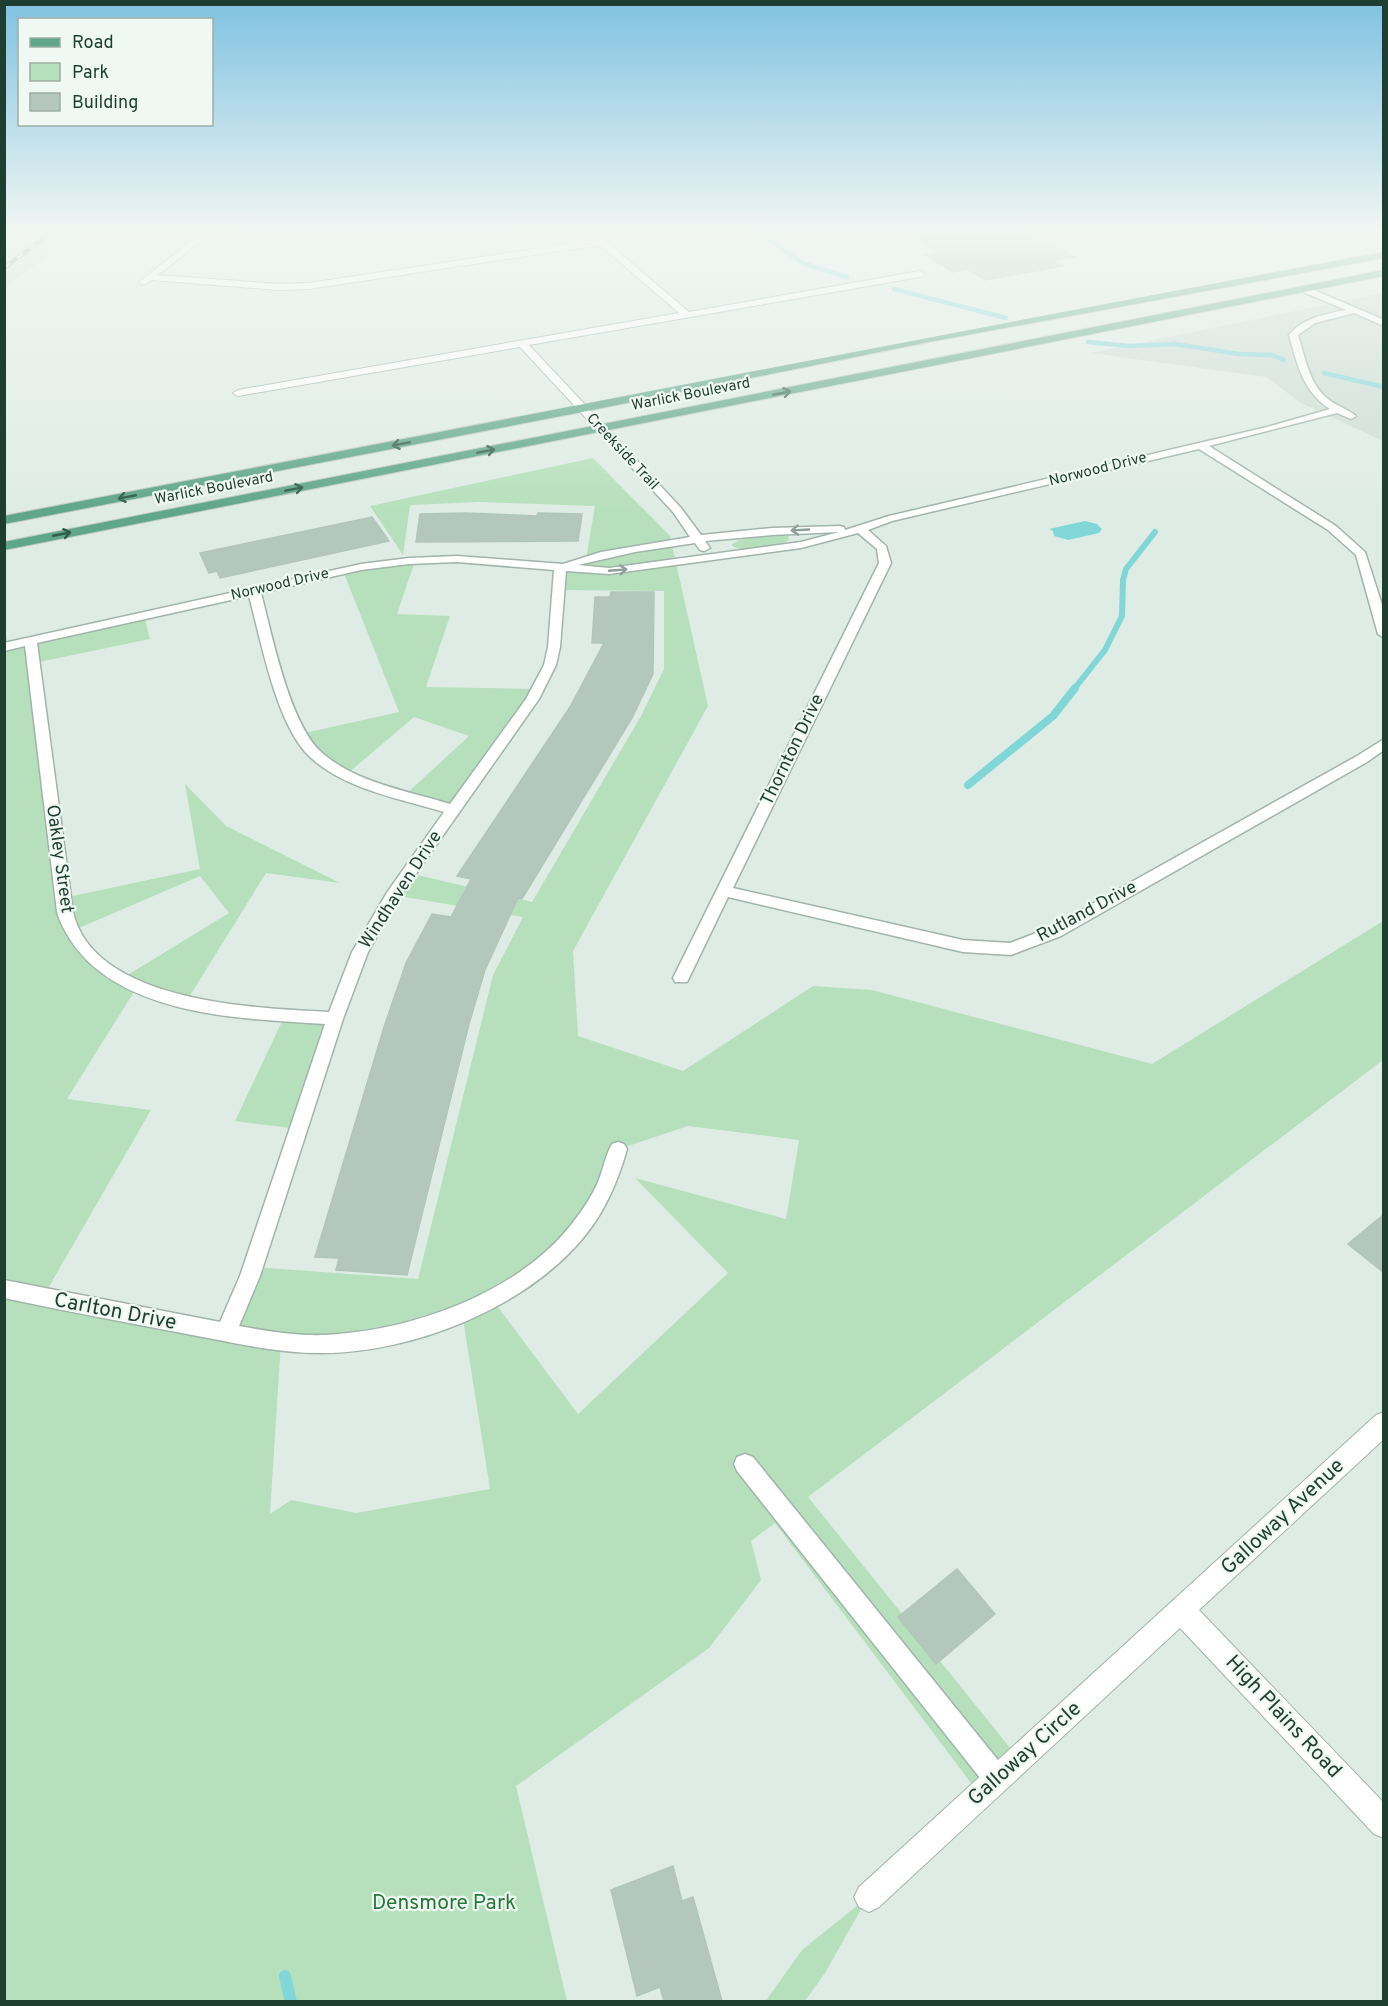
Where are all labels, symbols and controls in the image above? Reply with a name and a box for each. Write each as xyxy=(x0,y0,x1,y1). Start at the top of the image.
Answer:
legend xyxy=(18,18,213,126)
text: Road xyxy=(72,32,114,55)
text: Park xyxy=(72,62,109,85)
text: Building xyxy=(72,92,138,115)
street label: Warlick Boulevard xyxy=(630,374,752,416)
one-way arrow xyxy=(772,386,791,398)
street label: Creekside Trail xyxy=(582,410,662,494)
one-way arrow xyxy=(391,439,411,450)
one-way arrow xyxy=(475,445,495,456)
street label: Norwood Drive xyxy=(1047,449,1149,491)
street label: Warlick Boulevard xyxy=(153,468,275,510)
one-way arrow xyxy=(284,483,304,494)
one-way arrow xyxy=(117,492,137,503)
one-way arrow xyxy=(791,524,811,535)
one-way arrow xyxy=(52,528,71,539)
street label: Norwood Drive xyxy=(229,564,331,606)
one-way arrow xyxy=(607,564,627,575)
street label: Thornton Drive xyxy=(756,690,830,810)
street label: Oakley Street xyxy=(40,803,78,915)
street label: Windhaven Drive xyxy=(354,827,448,953)
street label: Rutland Drive xyxy=(1033,876,1141,948)
street label: Carlton Drive xyxy=(51,1287,179,1337)
street label: Galloway Avenue xyxy=(1216,1453,1350,1581)
street label: High Plains Road xyxy=(1219,1650,1347,1784)
street label: Galloway Circle xyxy=(963,1696,1087,1812)
park label: Densmore Park xyxy=(372,1890,516,1917)

